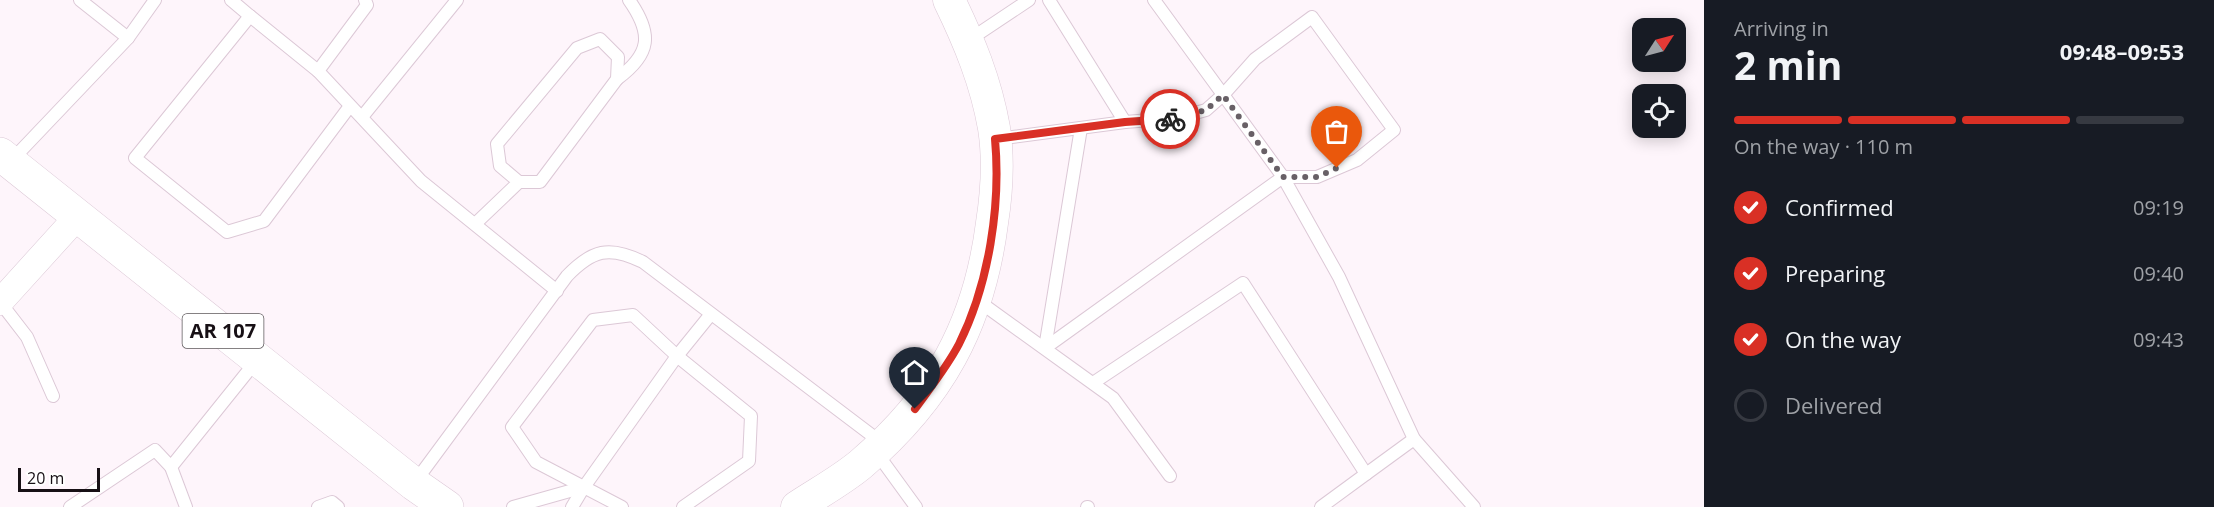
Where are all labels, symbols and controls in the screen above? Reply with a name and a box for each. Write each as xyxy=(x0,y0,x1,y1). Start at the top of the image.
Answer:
text: Arriving in xyxy=(1734,15,1829,42)
north arrow xyxy=(1632,18,1686,72)
map controls xyxy=(1632,18,1686,138)
text: 09:48–09:53 xyxy=(2060,36,2184,66)
text: 2 min xyxy=(1734,38,1842,91)
button: locate xyxy=(1632,84,1686,138)
courier xyxy=(1140,89,1200,149)
icon: bike xyxy=(1154,103,1187,136)
pin xyxy=(1311,106,1362,168)
icon: bag xyxy=(1320,115,1353,148)
text: On the way · 110 m xyxy=(1734,133,1913,160)
icon: check xyxy=(1734,191,1767,224)
text: Confirmed xyxy=(1785,192,1894,222)
text: 09:19 xyxy=(2133,194,2184,221)
icon: check xyxy=(1734,257,1767,290)
text: Preparing xyxy=(1785,258,1885,288)
text: 09:40 xyxy=(2133,260,2184,287)
road number: AR 107 xyxy=(182,314,264,348)
icon: check xyxy=(1734,323,1767,356)
text: On the way xyxy=(1785,324,1901,354)
text: 09:43 xyxy=(2133,326,2184,353)
pin xyxy=(889,347,940,409)
icon: home xyxy=(898,356,931,389)
text: Delivered xyxy=(1785,390,1883,420)
scale bar xyxy=(18,465,100,492)
text: 20 m xyxy=(27,467,64,489)

